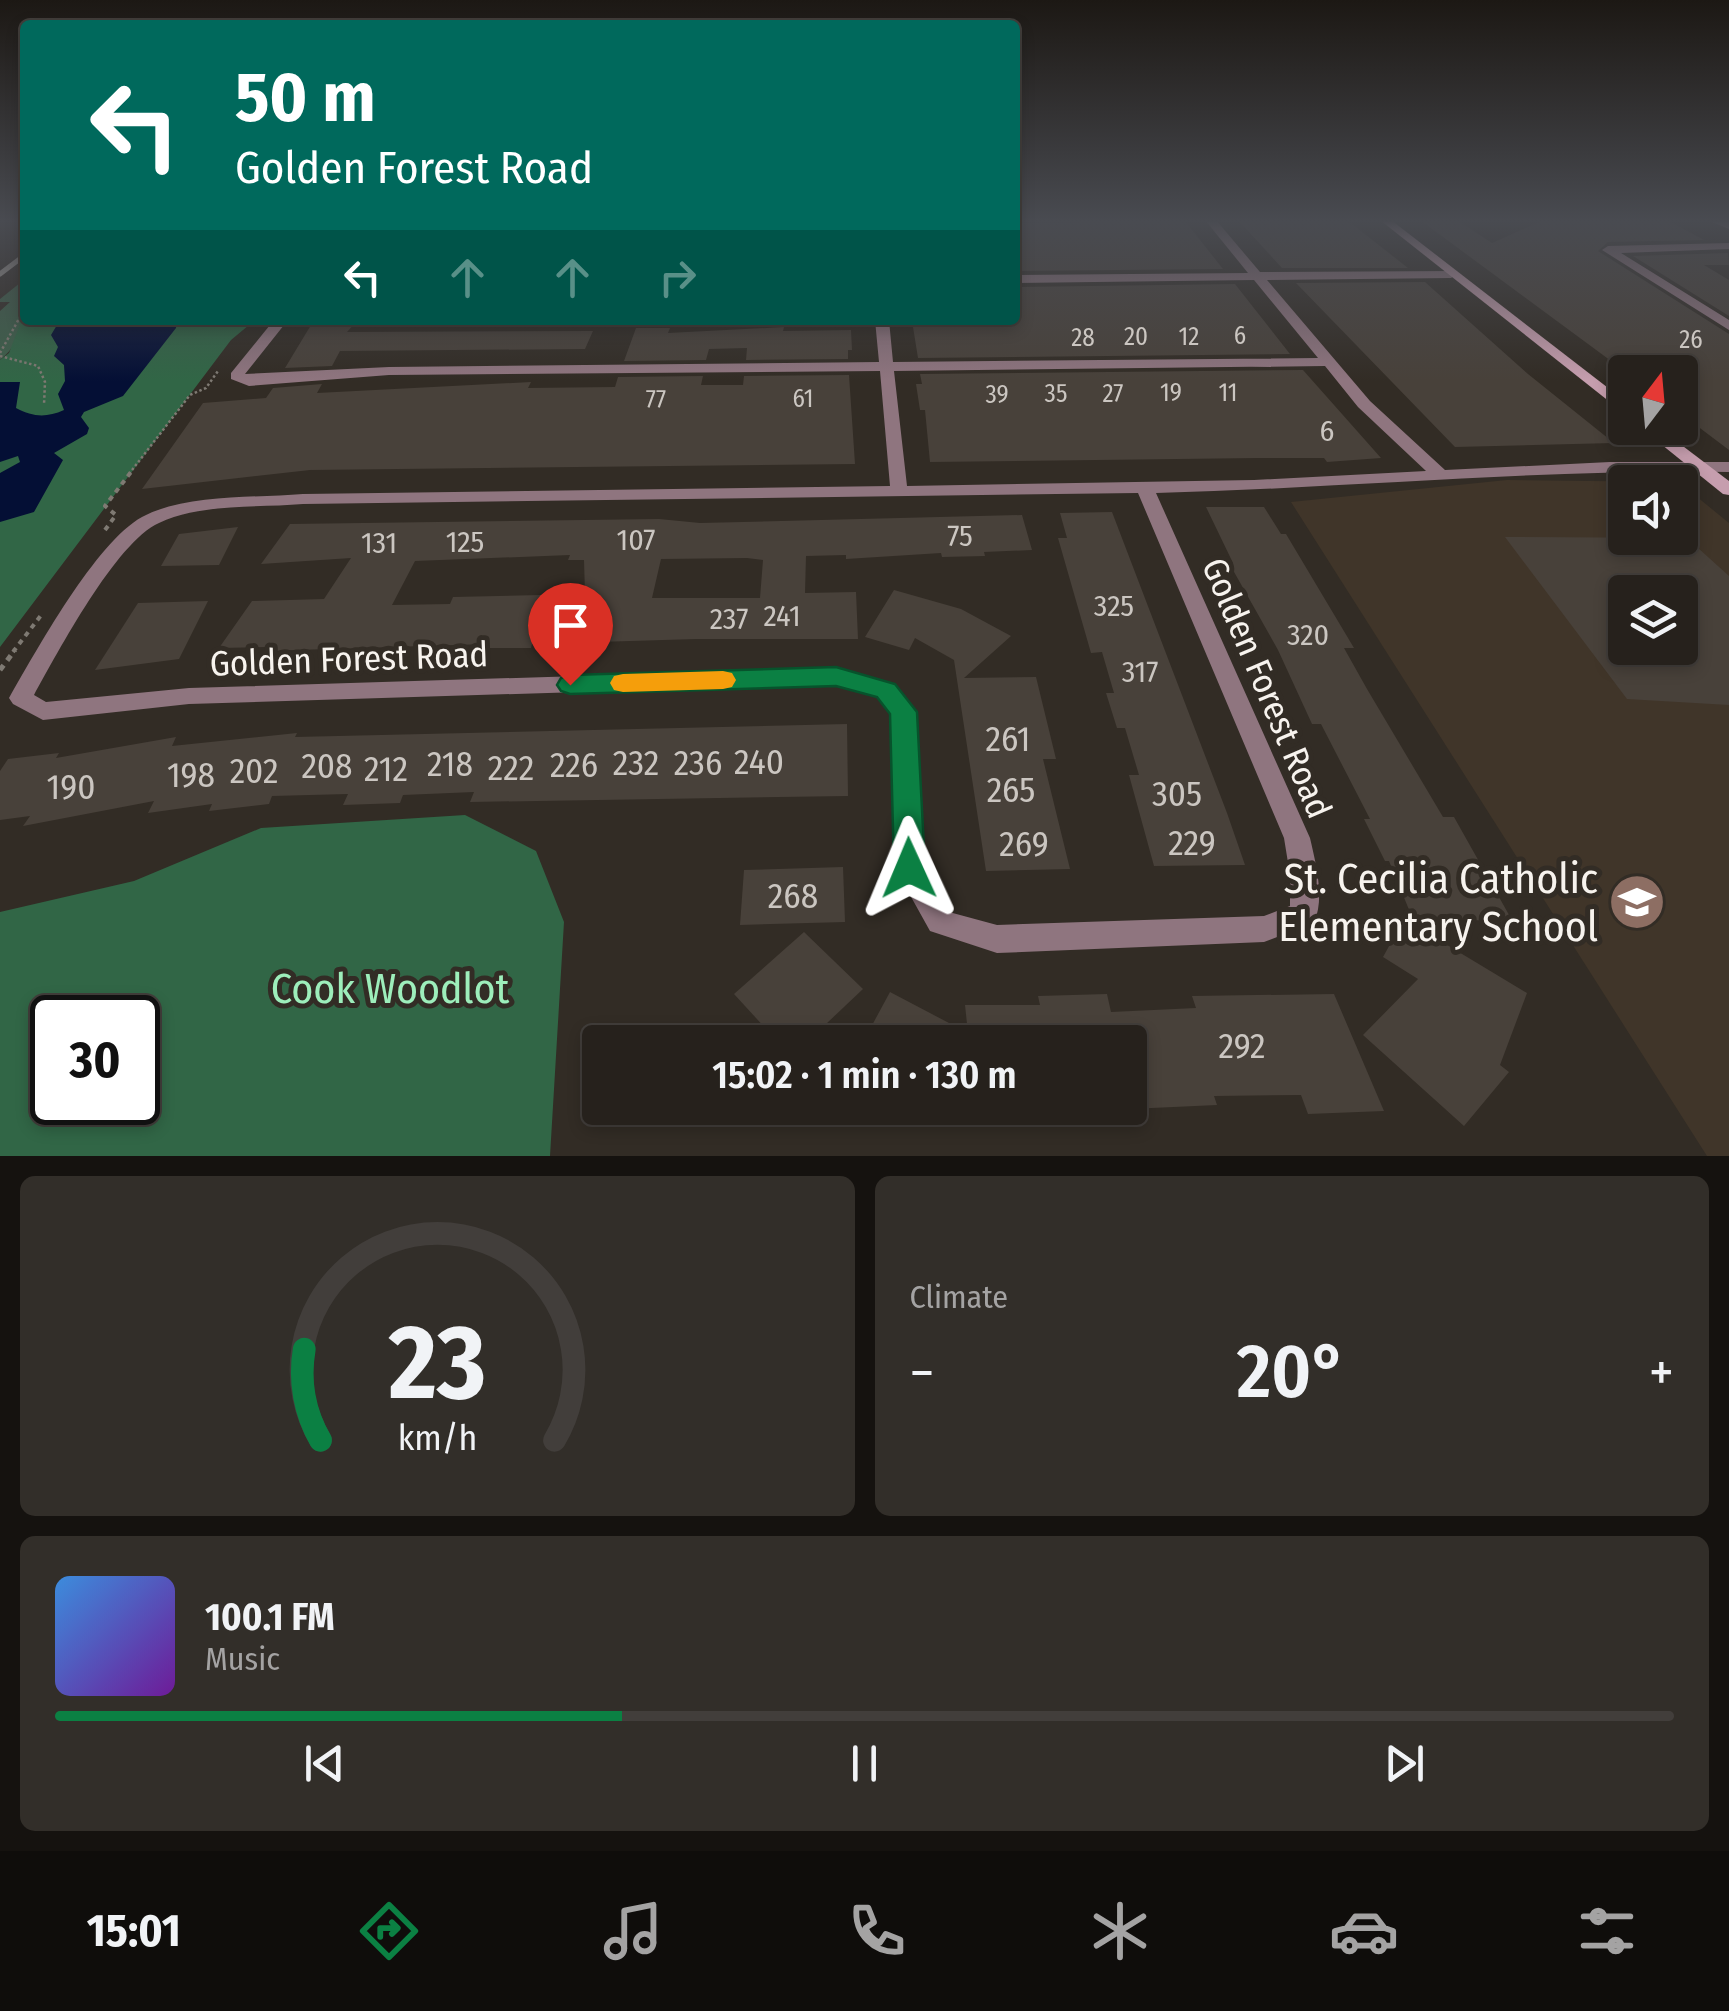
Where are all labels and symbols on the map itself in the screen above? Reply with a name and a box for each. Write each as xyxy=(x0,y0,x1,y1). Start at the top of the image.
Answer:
house number: 6 xyxy=(1234,321,1246,351)
house number: 20 xyxy=(1124,322,1148,352)
house number: 12 xyxy=(1179,322,1199,352)
house number: 28 xyxy=(1071,323,1095,353)
house number: 26 xyxy=(1679,325,1703,355)
north arrow xyxy=(1608,355,1698,445)
house number: 19 xyxy=(1160,378,1182,408)
house number: 11 xyxy=(1218,378,1238,408)
house number: 35 xyxy=(1045,379,1067,409)
house number: 27 xyxy=(1103,379,1123,409)
house number: 39 xyxy=(985,380,1009,410)
house number: 61 xyxy=(792,384,814,414)
house number: 77 xyxy=(646,385,666,415)
house number: 6 xyxy=(1320,413,1334,449)
house number: 75 xyxy=(947,518,973,554)
house number: 107 xyxy=(617,522,655,558)
house number: 125 xyxy=(446,524,484,560)
house number: 131 xyxy=(361,525,397,561)
street label: Golden Forest Road xyxy=(1193,552,1341,824)
pin xyxy=(528,583,613,686)
house number: 325 xyxy=(1094,588,1134,624)
house number: 241 xyxy=(763,598,801,634)
house number: 237 xyxy=(710,601,748,637)
house number: 320 xyxy=(1287,617,1329,653)
street label: Golden Forest Road xyxy=(209,633,489,685)
house number: 317 xyxy=(1122,654,1158,690)
house number: 261 xyxy=(986,718,1030,760)
house number: 240 xyxy=(734,741,784,783)
house number: 232 xyxy=(613,742,659,784)
house number: 236 xyxy=(674,742,722,784)
house number: 218 xyxy=(427,743,473,785)
house number: 226 xyxy=(550,744,598,786)
house number: 208 xyxy=(301,745,353,787)
house number: 222 xyxy=(488,747,534,789)
house number: 212 xyxy=(364,748,408,790)
house number: 202 xyxy=(230,750,278,792)
house number: 198 xyxy=(167,754,215,796)
house number: 190 xyxy=(47,766,95,808)
house number: 265 xyxy=(987,769,1035,811)
house number: 305 xyxy=(1152,773,1202,815)
position arrow xyxy=(857,816,961,920)
house number: 229 xyxy=(1168,822,1216,864)
house number: 269 xyxy=(999,823,1049,865)
place label: St. Cecilia Catholic Elementary School xyxy=(1278,854,1598,952)
school or university icon: St. Cecilia Catholic Elementary School xyxy=(1607,872,1667,932)
house number: 268 xyxy=(768,875,818,917)
park label: Cook Woodlot xyxy=(271,964,510,1014)
speed limit sign: 30 xyxy=(30,995,160,1125)
house number: 292 xyxy=(1218,1025,1266,1067)

